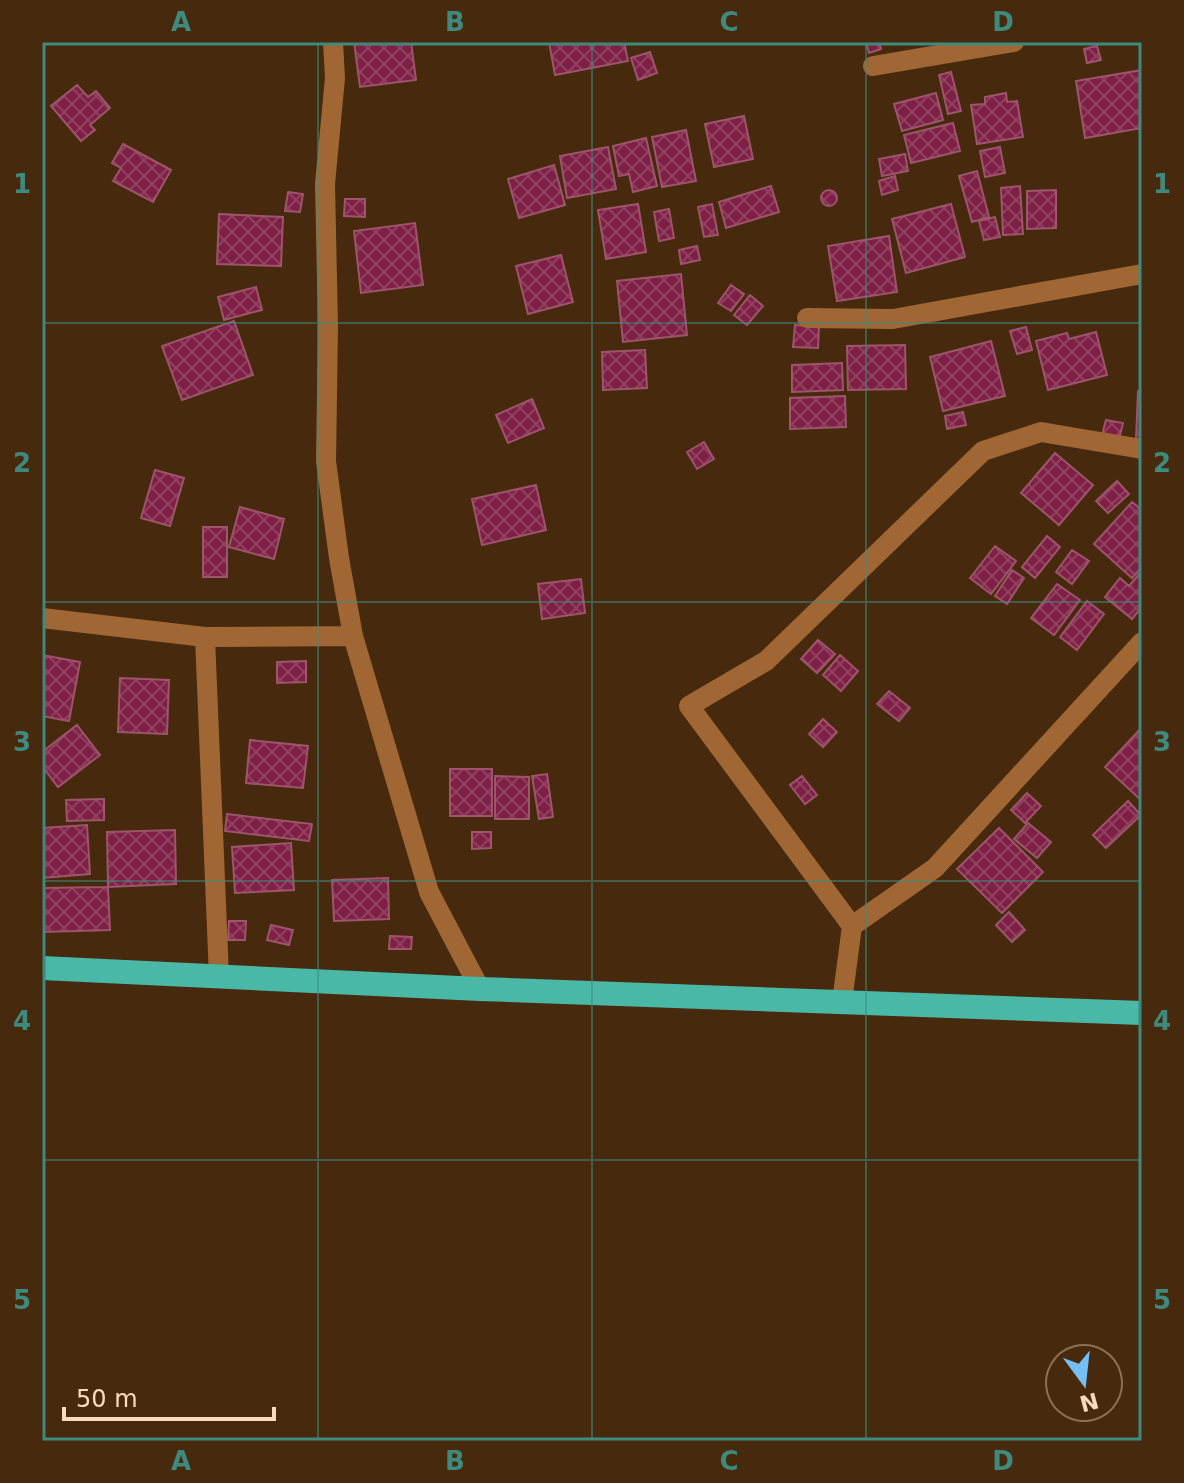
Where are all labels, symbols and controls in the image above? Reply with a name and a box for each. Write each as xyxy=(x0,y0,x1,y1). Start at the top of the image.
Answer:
text: A xyxy=(171,7,191,37)
text: B xyxy=(445,7,465,37)
text: C xyxy=(719,7,739,37)
text: D xyxy=(992,7,1014,37)
text: 1 xyxy=(13,169,31,199)
text: 1 xyxy=(1153,169,1171,199)
text: 2 xyxy=(13,448,31,478)
text: 2 xyxy=(1153,448,1171,478)
text: 3 xyxy=(13,727,31,757)
text: 3 xyxy=(1153,727,1171,757)
text: 4 xyxy=(13,1006,31,1036)
text: 4 xyxy=(1153,1006,1171,1036)
text: 5 xyxy=(13,1285,31,1315)
text: 5 xyxy=(1153,1285,1171,1315)
north arrow xyxy=(1044,1343,1124,1423)
scale bar xyxy=(64,1371,274,1421)
text: 50 m xyxy=(76,1385,138,1413)
text: N xyxy=(1077,1387,1101,1416)
text: A xyxy=(171,1446,191,1476)
text: B xyxy=(445,1446,465,1476)
text: C xyxy=(719,1446,739,1476)
text: D xyxy=(992,1446,1014,1476)

